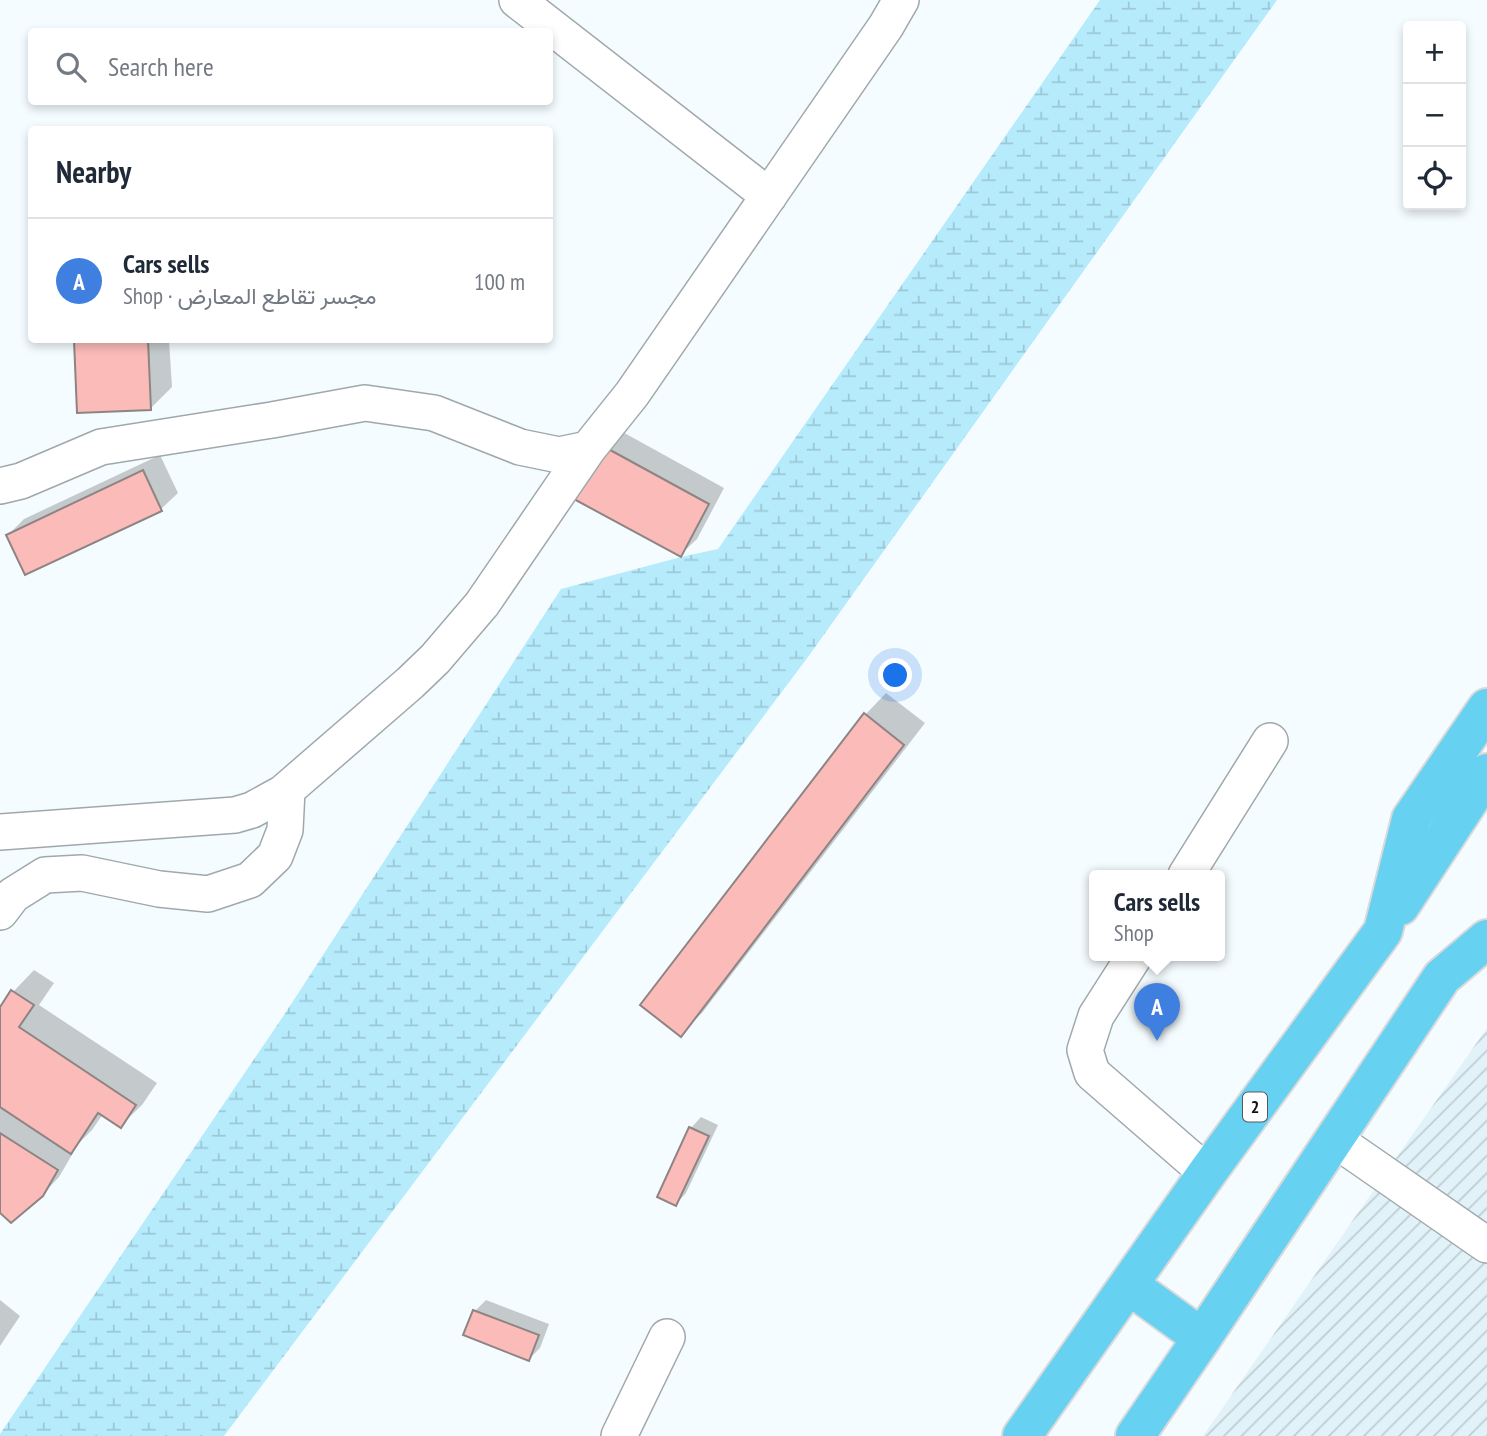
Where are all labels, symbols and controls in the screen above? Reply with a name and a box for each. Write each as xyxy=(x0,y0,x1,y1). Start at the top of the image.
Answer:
map controls xyxy=(1403,21,1466,210)
button: + xyxy=(1403,21,1466,84)
search box xyxy=(28,28,553,105)
icon: search xyxy=(52,48,90,86)
text: Search here xyxy=(108,50,214,83)
button: − xyxy=(1403,84,1466,147)
button: locate xyxy=(1403,147,1466,210)
text: Nearby xyxy=(56,152,131,191)
text: Cars sells xyxy=(123,247,209,280)
text: A xyxy=(73,267,85,296)
text: 100 m xyxy=(474,267,525,296)
text: Shop · مجسر تقاطع المعارض xyxy=(123,281,377,310)
your location xyxy=(878,658,912,692)
popup xyxy=(1089,870,1225,961)
text: Cars sells xyxy=(1114,885,1200,918)
text: Shop xyxy=(1114,918,1154,947)
pin: A xyxy=(1134,983,1180,1041)
road number: 2 xyxy=(1243,1092,1267,1122)

